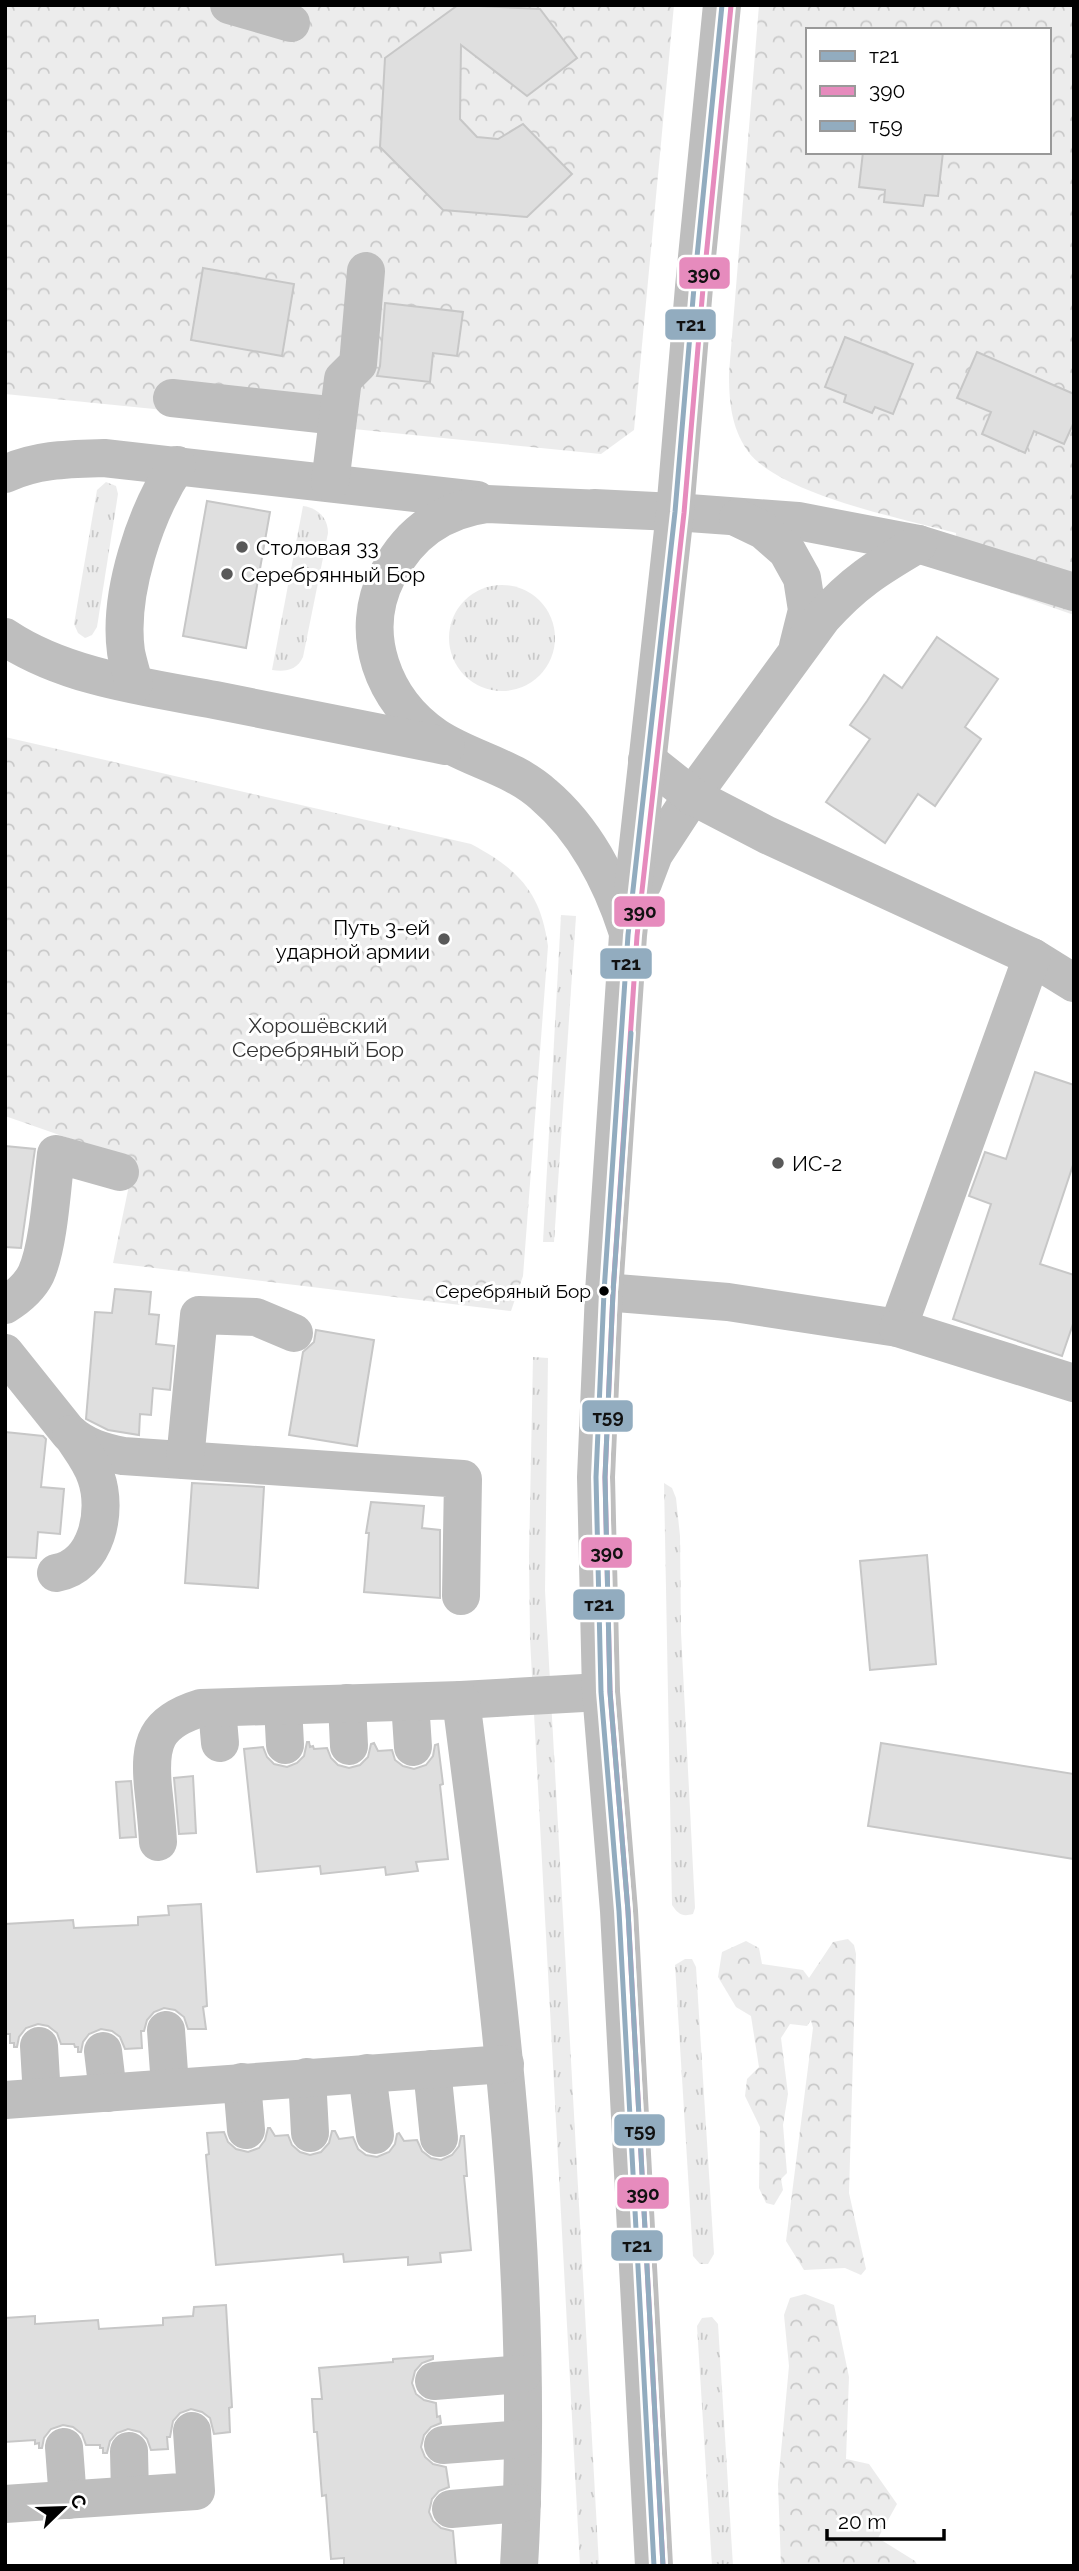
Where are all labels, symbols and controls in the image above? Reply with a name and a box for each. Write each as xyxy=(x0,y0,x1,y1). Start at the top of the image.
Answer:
legend xyxy=(806,28,1051,154)
text: т21 xyxy=(869,43,899,68)
text: 390 xyxy=(869,78,905,103)
text: т59 xyxy=(869,113,903,138)
line badge: 390 xyxy=(678,256,731,290)
text: 390 xyxy=(687,262,721,284)
line badge: т21 xyxy=(664,308,717,341)
text: т21 xyxy=(676,313,706,335)
place label: Столовая 33 xyxy=(256,535,379,560)
marker: Столовая 33 xyxy=(234,539,250,555)
place label: Серебрянный Бор xyxy=(241,562,425,587)
marker: Серебрянный Бор xyxy=(219,566,235,582)
line badge: 390 xyxy=(613,895,666,928)
text: 390 xyxy=(623,900,657,922)
place label: Путь 3-ей ударной армии xyxy=(275,915,430,964)
marker: Путь 3-ей ударной армии xyxy=(436,931,452,947)
line badge: т21 xyxy=(599,947,653,980)
text: т21 xyxy=(611,952,641,974)
park label: Хорошёвский Серебряный Бор xyxy=(232,1013,404,1062)
place label: ИС-2 xyxy=(792,1151,842,1176)
marker: ИС-2 xyxy=(770,1155,786,1171)
place label: Серебряный Бор xyxy=(435,1280,591,1302)
marker: Серебряный Бор xyxy=(597,1284,611,1298)
line badge: т59 xyxy=(581,1399,634,1433)
text: т59 xyxy=(592,1405,624,1427)
line badge: 390 xyxy=(580,1536,633,1569)
text: 390 xyxy=(590,1541,624,1563)
line badge: т21 xyxy=(572,1588,626,1621)
text: т21 xyxy=(584,1593,614,1615)
line badge: т59 xyxy=(613,2113,666,2147)
text: т59 xyxy=(624,2119,656,2141)
line badge: 390 xyxy=(616,2176,670,2210)
text: 390 xyxy=(626,2182,660,2204)
line badge: т21 xyxy=(610,2229,664,2262)
text: т21 xyxy=(622,2234,652,2256)
north arrow xyxy=(28,2473,98,2543)
text: С xyxy=(66,2491,91,2512)
scale bar xyxy=(827,2498,944,2542)
text: 20 m xyxy=(838,2509,886,2534)

